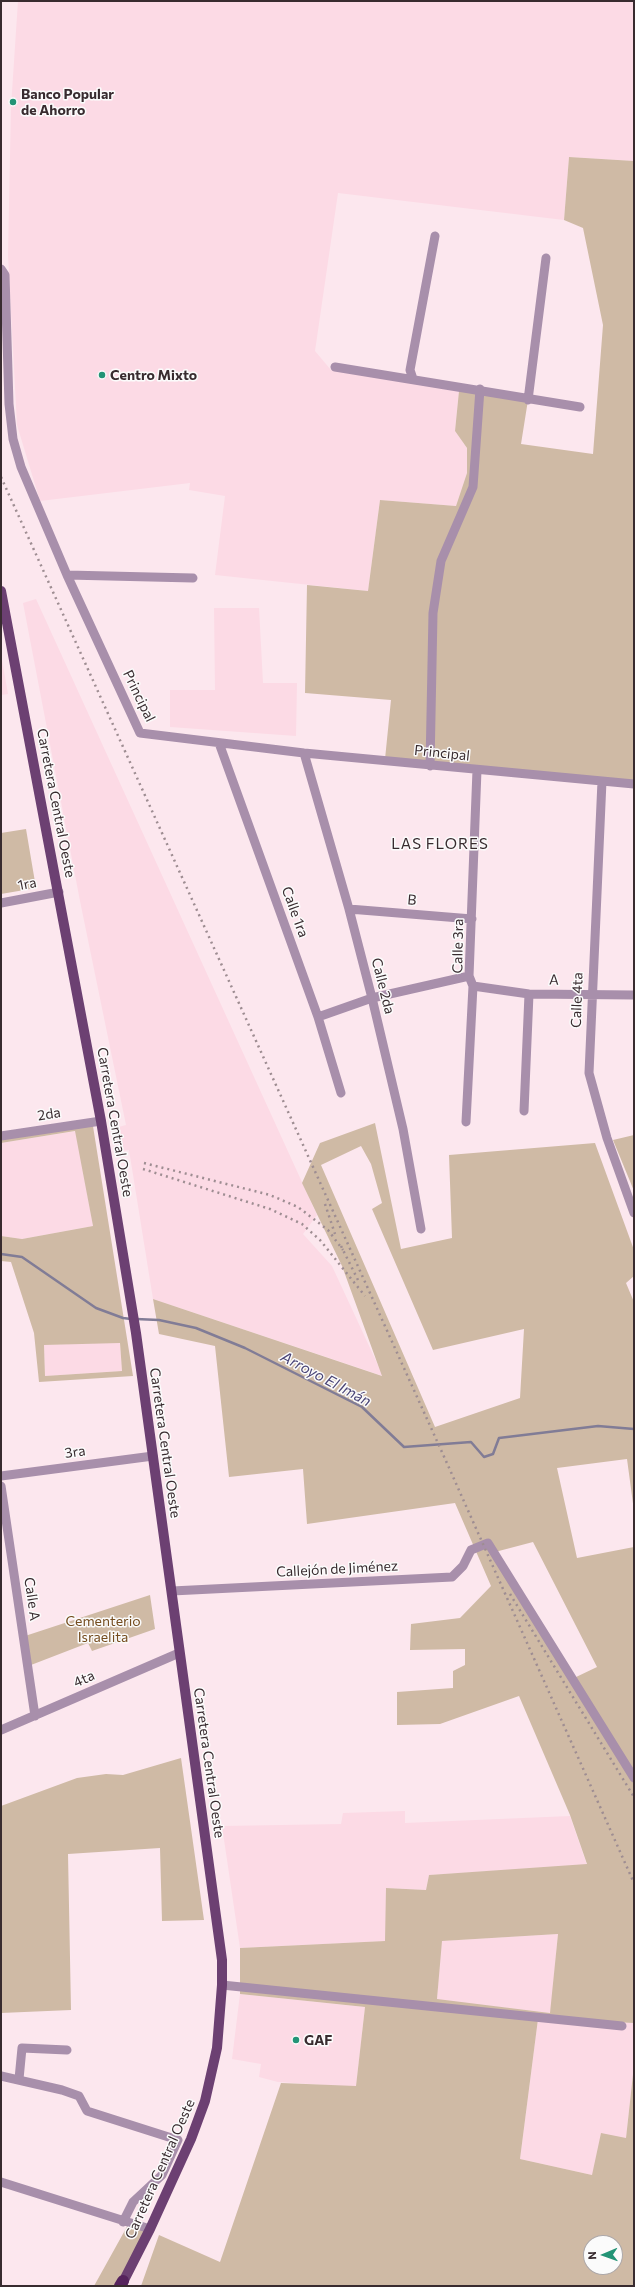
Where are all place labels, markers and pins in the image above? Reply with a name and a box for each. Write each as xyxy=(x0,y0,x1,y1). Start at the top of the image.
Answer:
place label: Banco Popular de Ahorro xyxy=(21,86,114,118)
marker: Banco Popular de Ahorro xyxy=(8,97,18,107)
place label: Centro Mixto xyxy=(110,367,197,383)
marker: Centro Mixto xyxy=(97,370,107,380)
place label: GAF xyxy=(304,2032,332,2048)
marker: GAF xyxy=(291,2035,301,2045)

